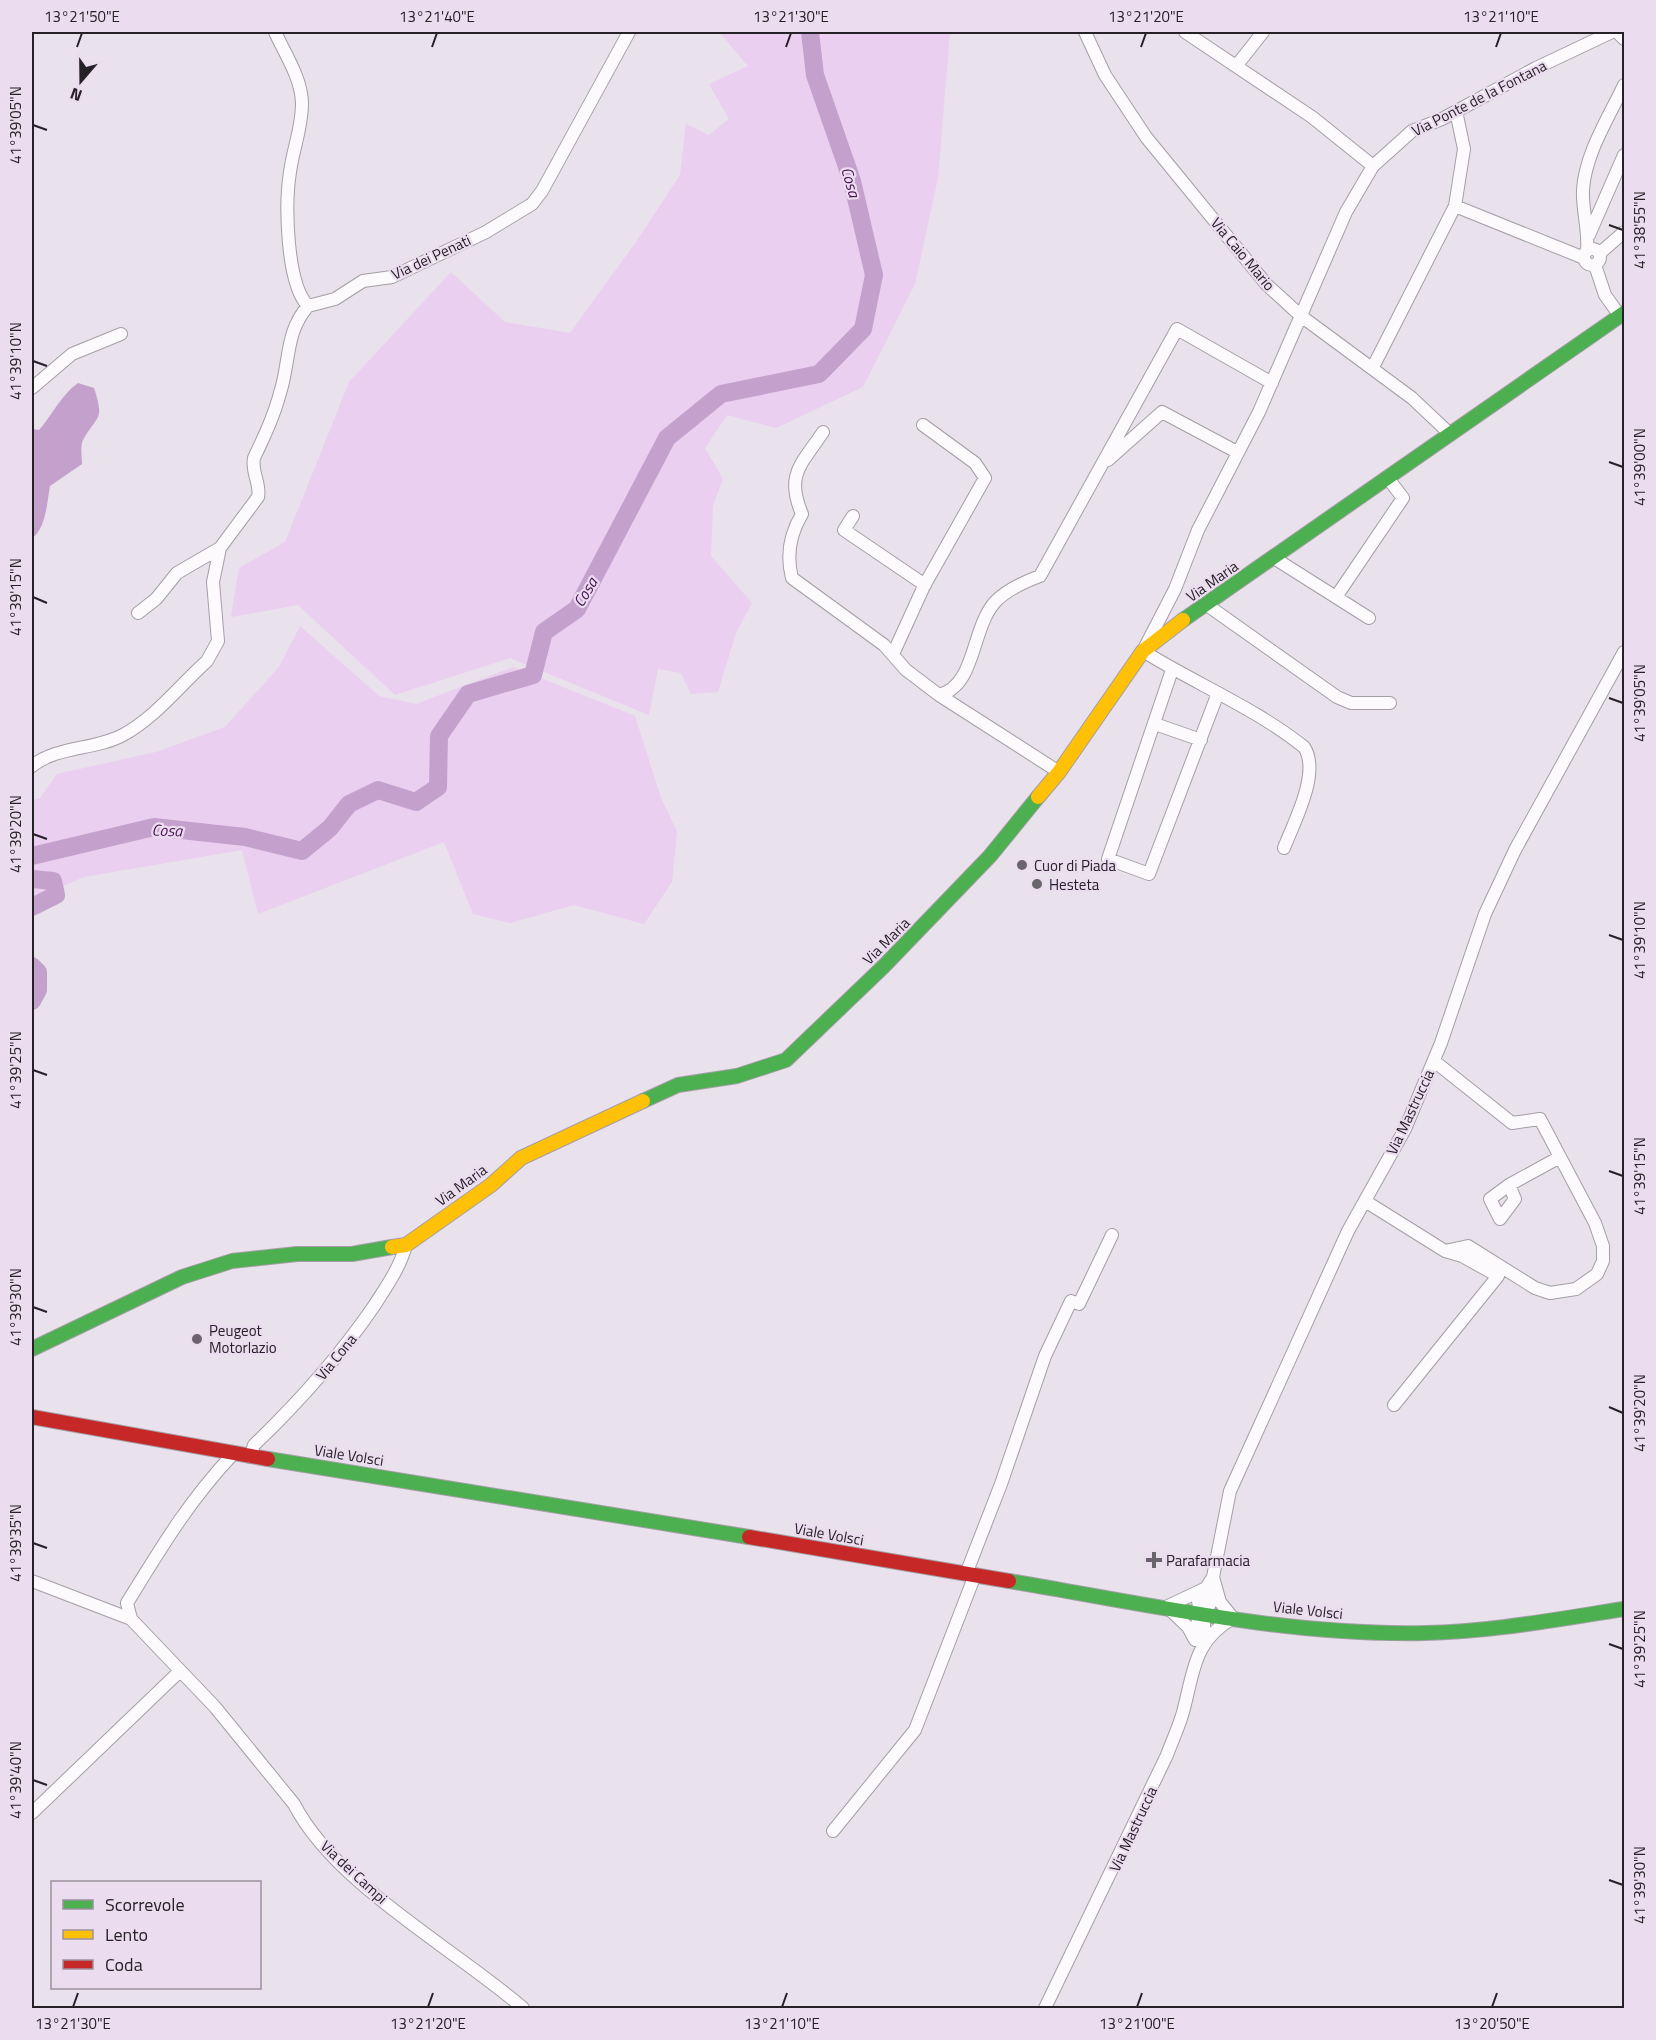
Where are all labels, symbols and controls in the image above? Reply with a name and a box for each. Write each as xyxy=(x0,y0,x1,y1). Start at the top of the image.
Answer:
text: 13°21'50"E xyxy=(44,5,120,28)
text: 13°21'40"E xyxy=(399,5,475,28)
text: 13°21'30"E xyxy=(753,5,829,28)
text: 13°21'20"E xyxy=(1108,5,1184,28)
text: 13°21'10"E xyxy=(1463,5,1539,28)
north arrow xyxy=(51,51,111,111)
street label: Via Ponte de la Fontana xyxy=(1408,54,1551,142)
text: N xyxy=(67,82,85,108)
text: 41°39'05"N xyxy=(4,86,27,164)
water label: Cosa xyxy=(835,164,867,201)
text: 41°38'55"N xyxy=(1628,191,1651,269)
street label: Via Caio Mario xyxy=(1205,212,1281,296)
street label: Via dei Penati xyxy=(387,229,475,285)
text: 41°39'10"N xyxy=(4,322,27,400)
text: 41°39'00"N xyxy=(1628,428,1651,506)
street label: Via Maria xyxy=(1181,554,1243,607)
text: 41°39'15"N xyxy=(4,558,27,636)
water label: Cosa xyxy=(567,572,604,611)
text: 41°39'05"N xyxy=(1628,664,1651,742)
text: 41°39'20"N xyxy=(4,795,27,873)
water label: Cosa xyxy=(151,817,184,843)
place label: Cuor di Piada xyxy=(1034,854,1117,877)
marker: Cuor di Piada xyxy=(1015,858,1029,872)
place label: Hesteta xyxy=(1049,873,1100,896)
marker: Hesteta xyxy=(1030,877,1044,891)
text: 41°39'10"N xyxy=(1628,901,1651,979)
street label: Via Maria xyxy=(857,912,915,970)
text: 41°39'25"N xyxy=(4,1031,27,1109)
street label: Via Mastruccia xyxy=(1380,1065,1440,1159)
text: 41°39'15"N xyxy=(1628,1137,1651,1215)
street label: Via Maria xyxy=(430,1158,492,1212)
text: 41°39'30"N xyxy=(4,1268,27,1346)
place label: Peugeot Motorlazio xyxy=(209,1319,277,1359)
street label: Via Cona xyxy=(310,1328,362,1385)
marker: Peugeot Motorlazio xyxy=(190,1332,204,1346)
text: 41°39'20"N xyxy=(1628,1374,1651,1452)
street label: Viale Volsci xyxy=(312,1438,386,1472)
text: 41°39'35"N xyxy=(4,1504,27,1582)
street label: Viale Volsci xyxy=(792,1517,866,1551)
place label: Parafarmacia xyxy=(1166,1549,1251,1572)
marker: Parafarmacia xyxy=(1147,1553,1161,1567)
street label: Viale Volsci xyxy=(1272,1595,1344,1625)
text: 41°39'25"N xyxy=(1628,1610,1651,1688)
text: 41°39'40"N xyxy=(4,1741,27,1819)
street label: Via Mastruccia xyxy=(1103,1782,1163,1876)
street label: Via dei Campi xyxy=(315,1835,393,1909)
text: 41°39'30"N xyxy=(1628,1846,1651,1924)
legend xyxy=(51,1881,261,1989)
text: Scorrevole xyxy=(105,1891,184,1918)
text: Lento xyxy=(105,1921,148,1948)
text: Coda xyxy=(105,1951,143,1978)
text: 13°21'30"E xyxy=(35,2012,111,2035)
text: 13°21'20"E xyxy=(390,2012,466,2035)
text: 13°21'10"E xyxy=(744,2012,820,2035)
text: 13°21'00"E xyxy=(1099,2012,1175,2035)
text: 13°20'50"E xyxy=(1454,2012,1530,2035)

